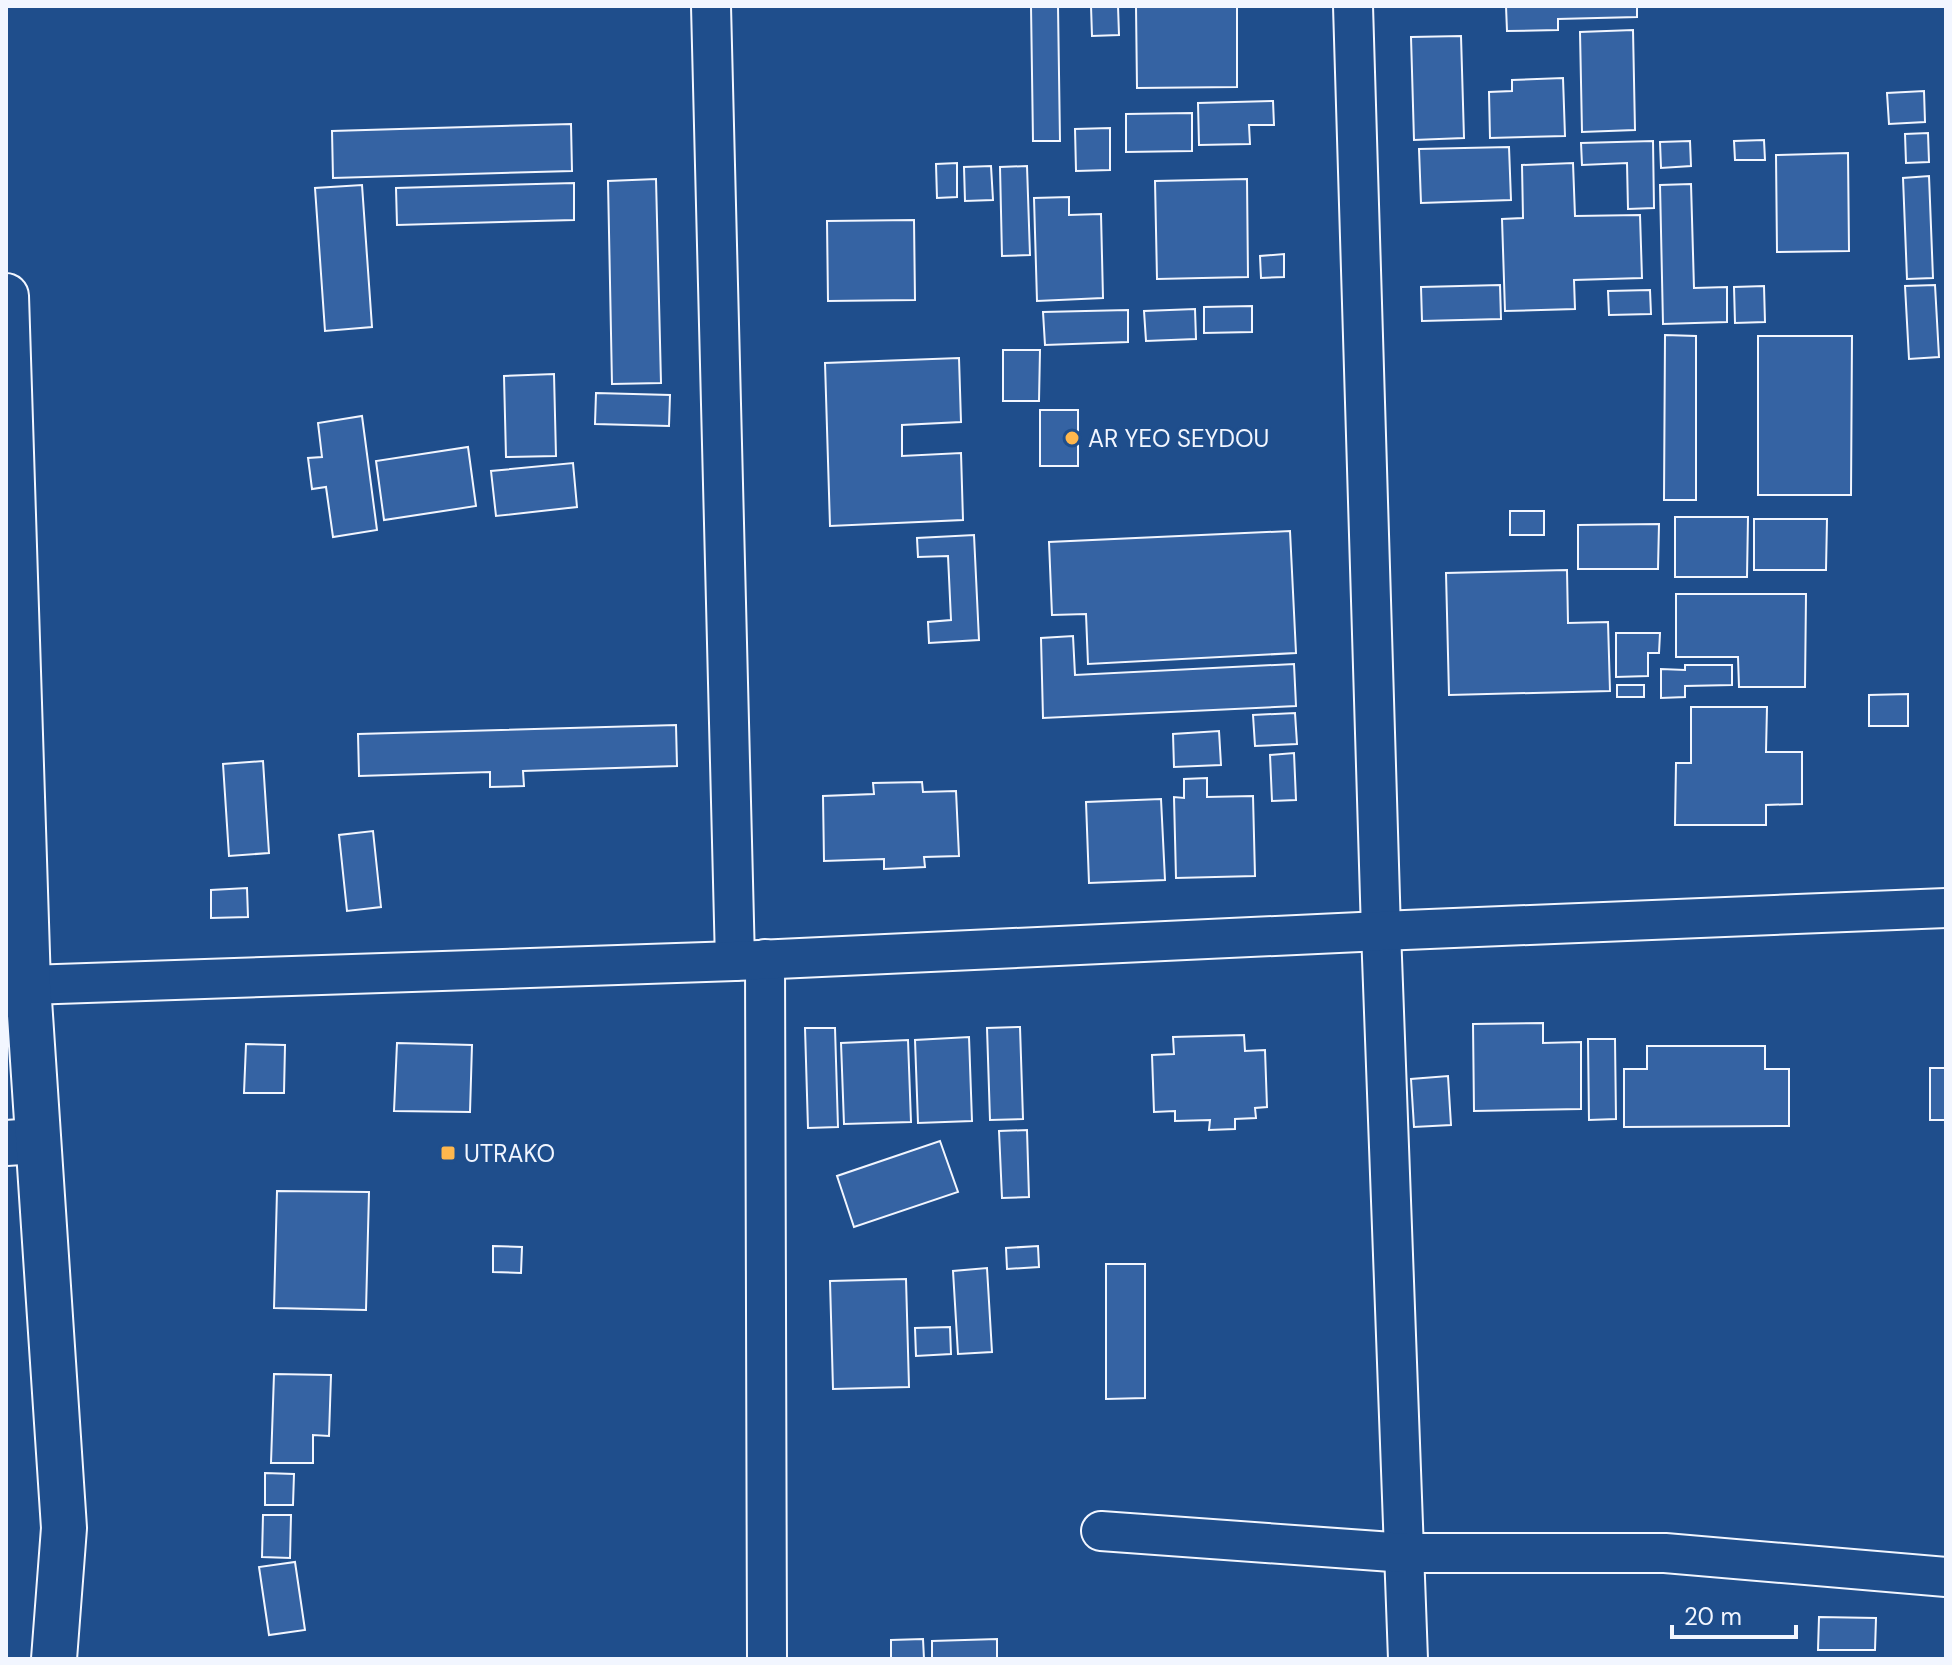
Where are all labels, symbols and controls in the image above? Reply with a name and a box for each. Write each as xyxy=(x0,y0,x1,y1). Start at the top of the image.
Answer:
place label: AR YEO SEYDOU xyxy=(1088,423,1269,454)
marker: AR YEO SEYDOU xyxy=(1063,429,1081,447)
place label: UTRAKO xyxy=(464,1138,555,1169)
marker: UTRAKO xyxy=(439,1144,457,1162)
scale bar xyxy=(1672,1589,1796,1639)
text: 20 m xyxy=(1684,1601,1742,1632)

